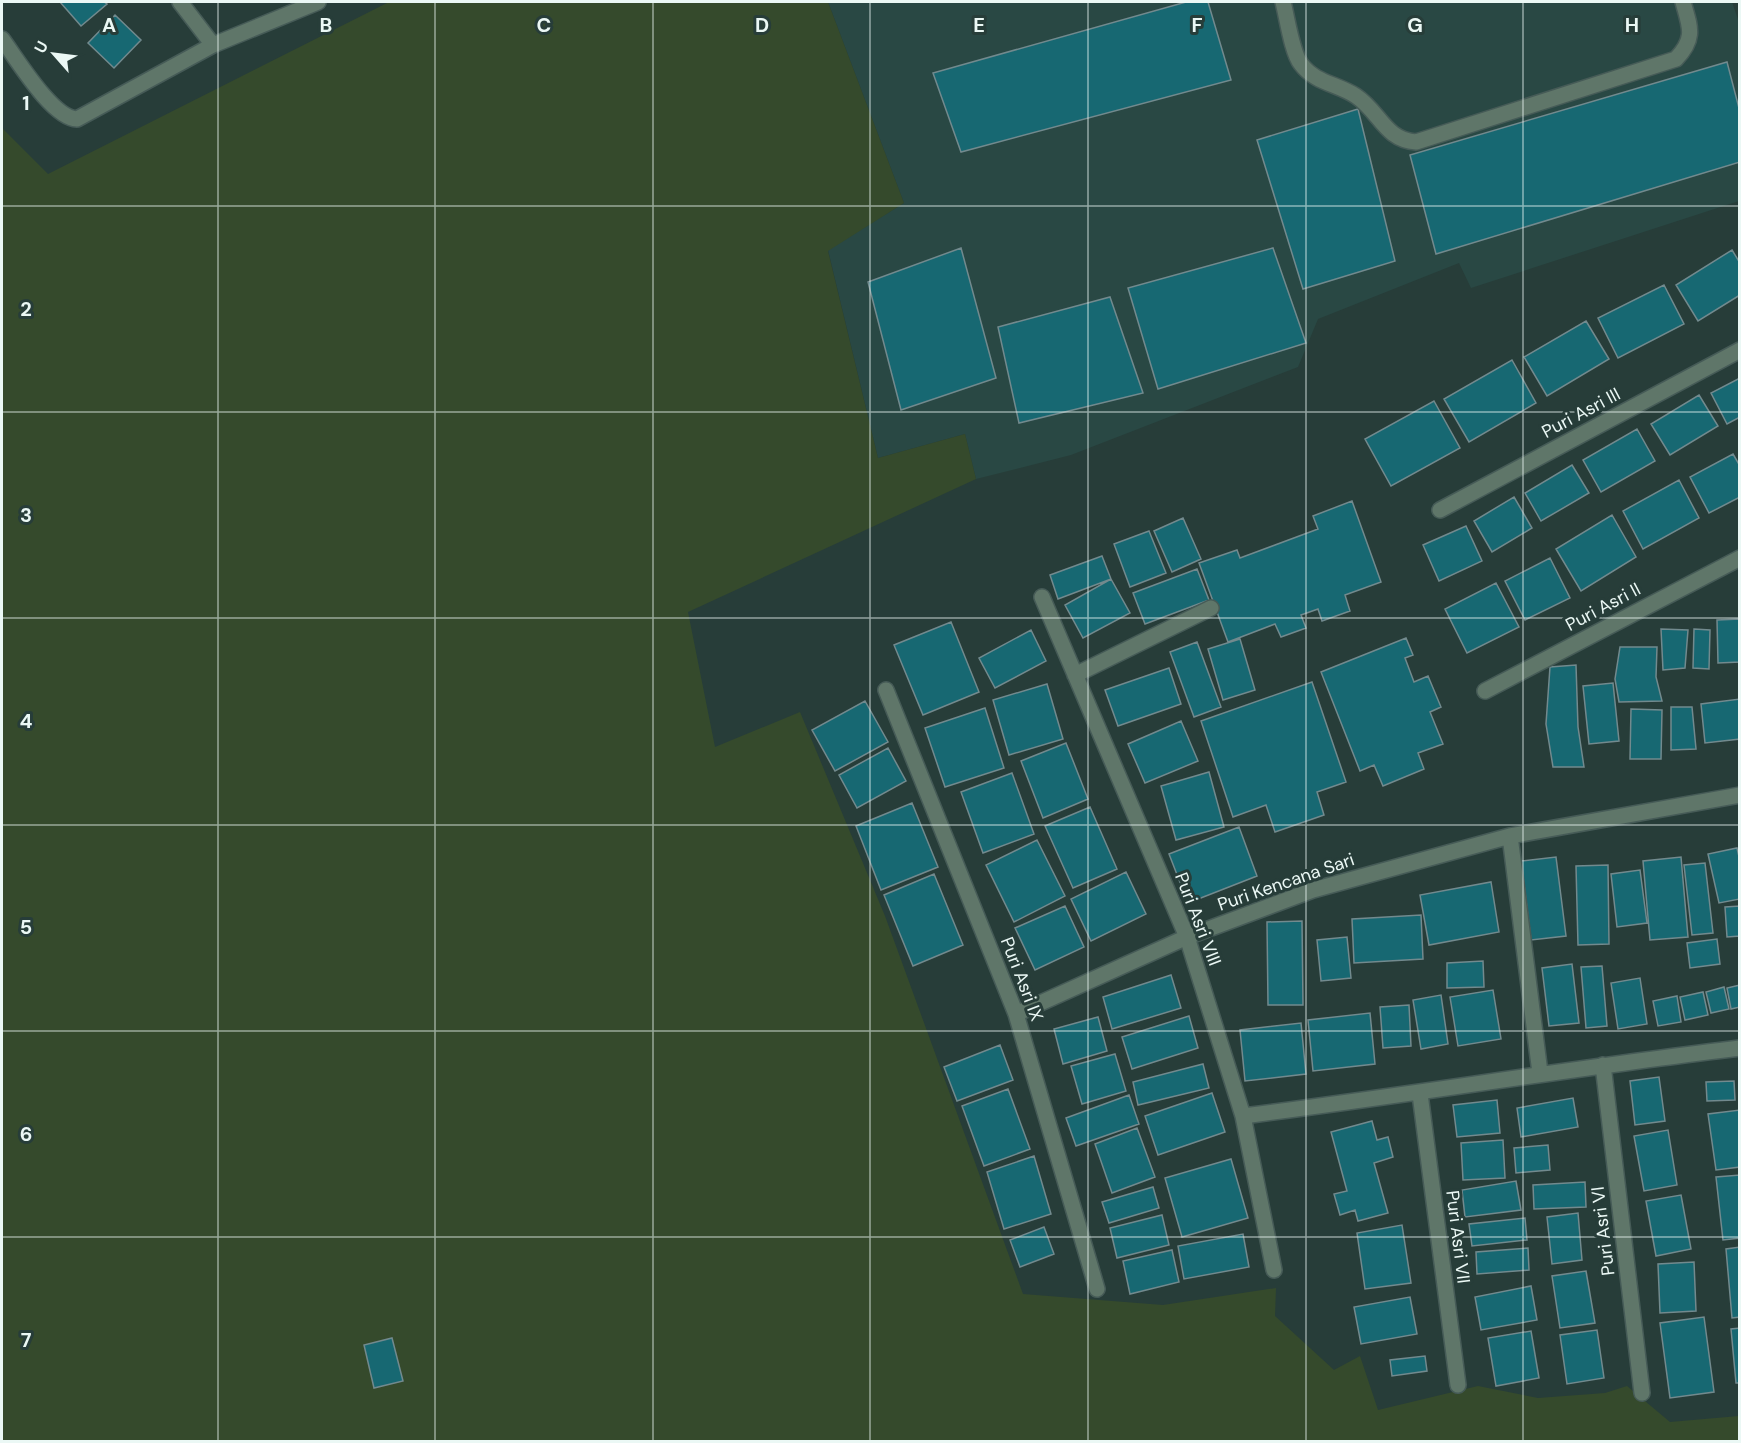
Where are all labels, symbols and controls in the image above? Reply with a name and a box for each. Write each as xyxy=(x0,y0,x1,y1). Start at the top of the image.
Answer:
text: A xyxy=(102,12,116,38)
text: B xyxy=(320,12,332,38)
text: C xyxy=(537,12,551,38)
text: D xyxy=(755,12,769,38)
text: E xyxy=(973,12,985,38)
text: F xyxy=(1191,12,1203,38)
text: G xyxy=(1407,12,1423,38)
text: H xyxy=(1625,12,1639,38)
north arrow xyxy=(24,24,84,84)
text: U xyxy=(29,37,53,57)
text: 1 xyxy=(22,90,30,116)
text: 2 xyxy=(20,296,32,322)
street label: Puri Asri III xyxy=(1537,382,1625,444)
text: 3 xyxy=(20,502,32,528)
street label: Puri Asri II xyxy=(1561,577,1645,637)
text: 4 xyxy=(20,708,33,734)
street label: Puri Kencana Sari xyxy=(1214,847,1358,917)
street label: Puri Asri VIII xyxy=(1169,869,1227,969)
text: 5 xyxy=(20,914,32,940)
street label: Puri Asri IX xyxy=(995,933,1049,1025)
text: 6 xyxy=(20,1121,32,1147)
street label: Puri Asri VI xyxy=(1586,1185,1620,1277)
street label: Puri Asri VII xyxy=(1440,1189,1476,1285)
text: 7 xyxy=(21,1327,32,1353)

